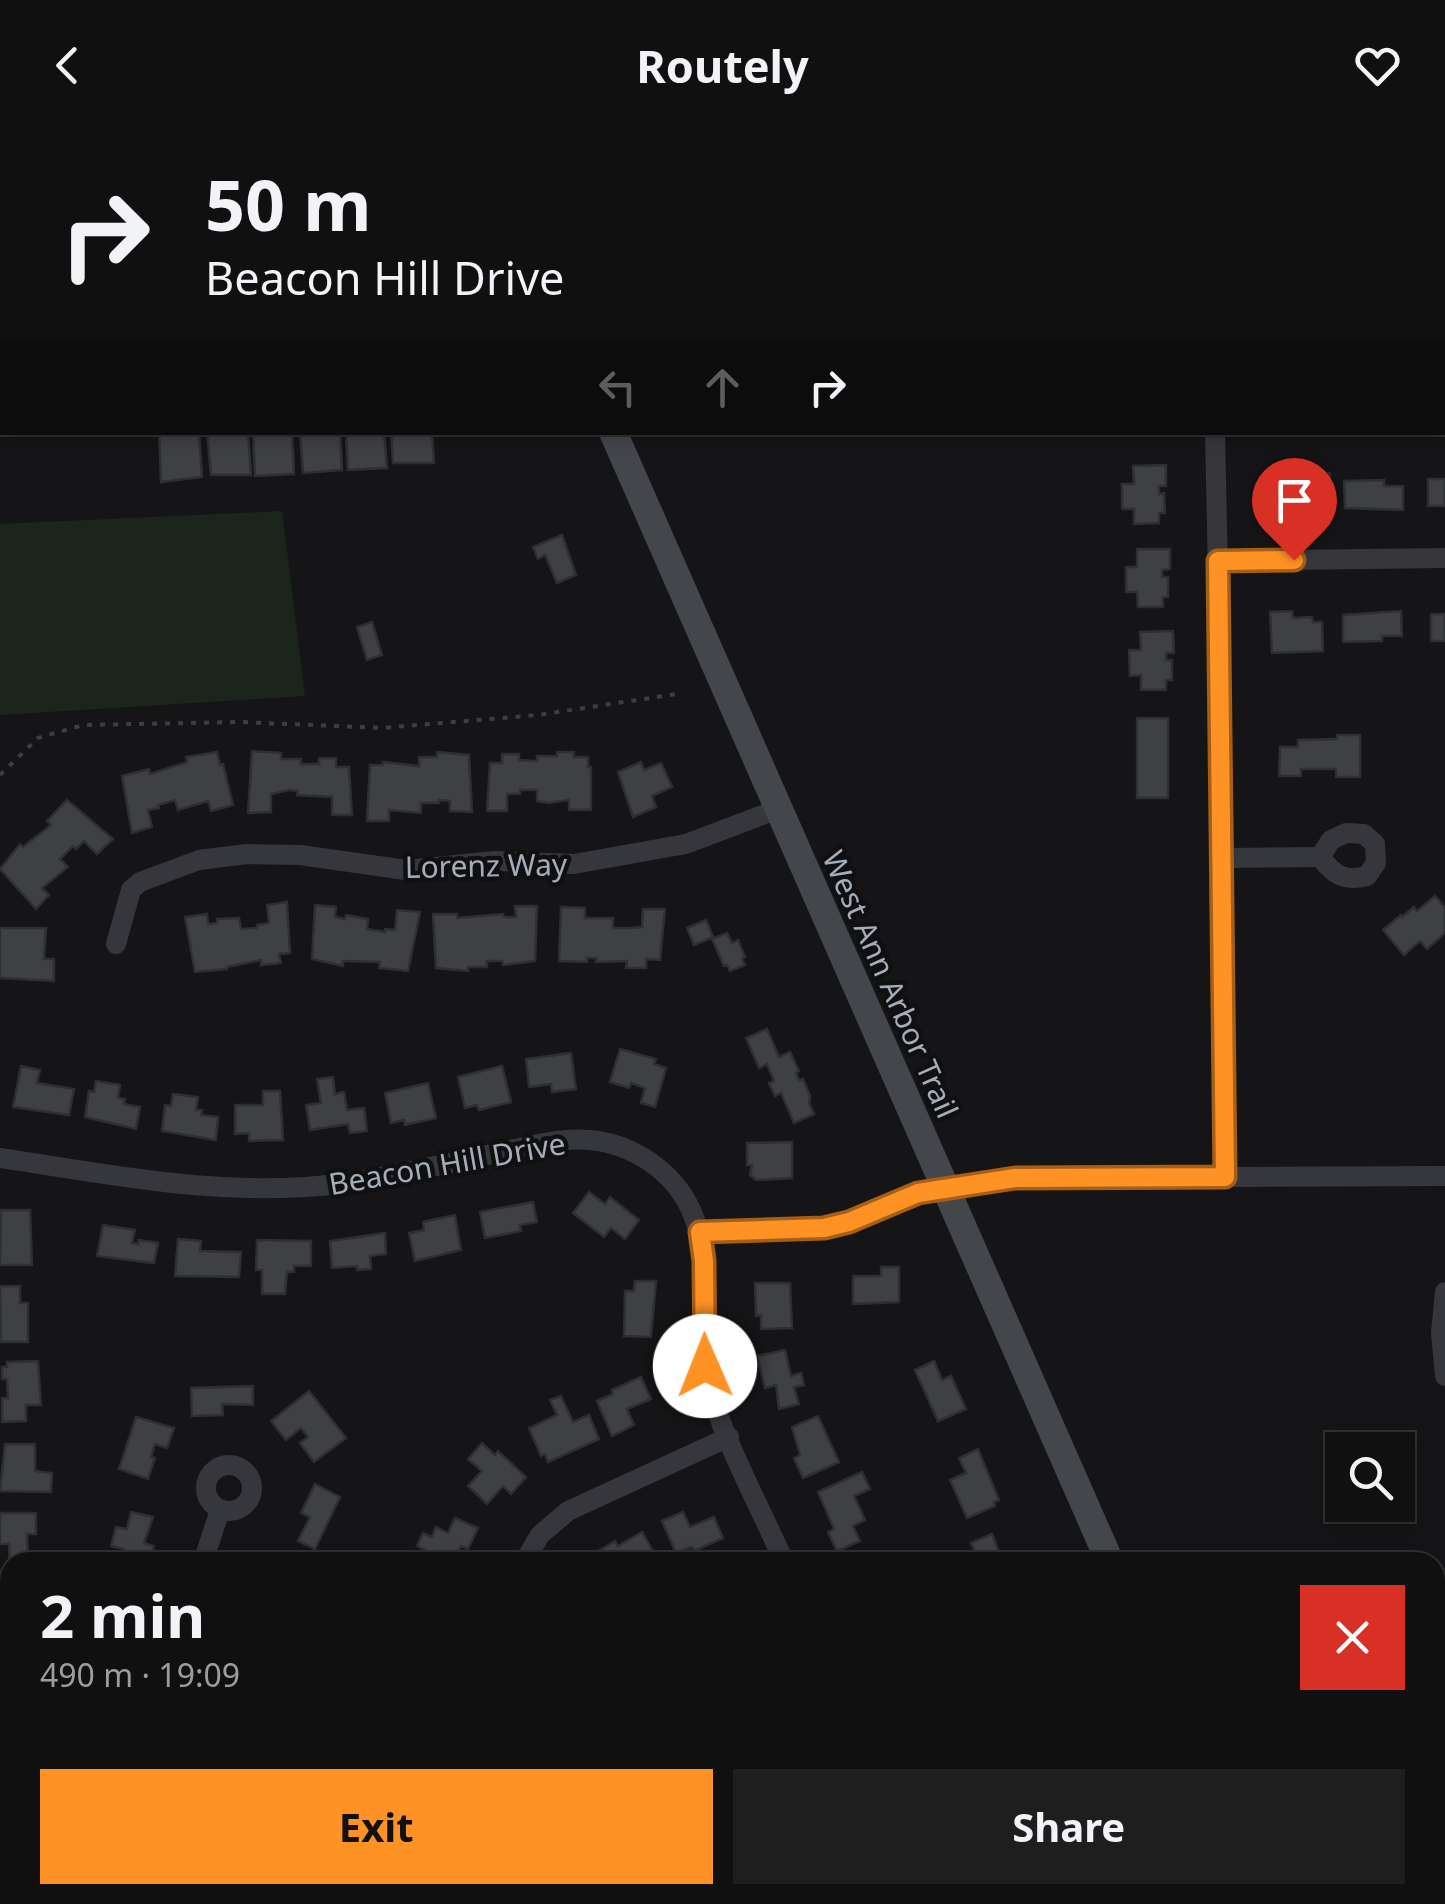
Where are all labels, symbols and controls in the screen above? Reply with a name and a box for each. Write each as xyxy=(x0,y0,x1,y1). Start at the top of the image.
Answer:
text: Routely xyxy=(636,35,809,96)
icon: back xyxy=(40,38,95,93)
icon: heart xyxy=(1350,38,1405,93)
text: 50 m xyxy=(205,156,372,252)
icon: right xyxy=(40,170,170,300)
text: Beacon Hill Drive xyxy=(205,247,564,308)
icon: left xyxy=(590,360,645,415)
icon: ahead xyxy=(695,360,750,415)
icon: right xyxy=(800,360,855,415)
pin xyxy=(1252,458,1337,561)
icon: arrive xyxy=(1267,473,1322,528)
street label: Lorenz Way xyxy=(404,843,568,887)
street label: West Ann Arbor Trail xyxy=(814,844,968,1124)
street label: Beacon Hill Drive xyxy=(325,1122,569,1204)
position arrow xyxy=(653,1314,757,1418)
map controls xyxy=(1325,1432,1415,1522)
button: search xyxy=(1325,1432,1415,1522)
text: 2 min xyxy=(40,1574,205,1656)
button: close xyxy=(1300,1585,1405,1690)
text: 490 m · 19:09 xyxy=(40,1653,240,1696)
button: Exit xyxy=(40,1769,713,1884)
button: Share xyxy=(733,1769,1405,1884)

